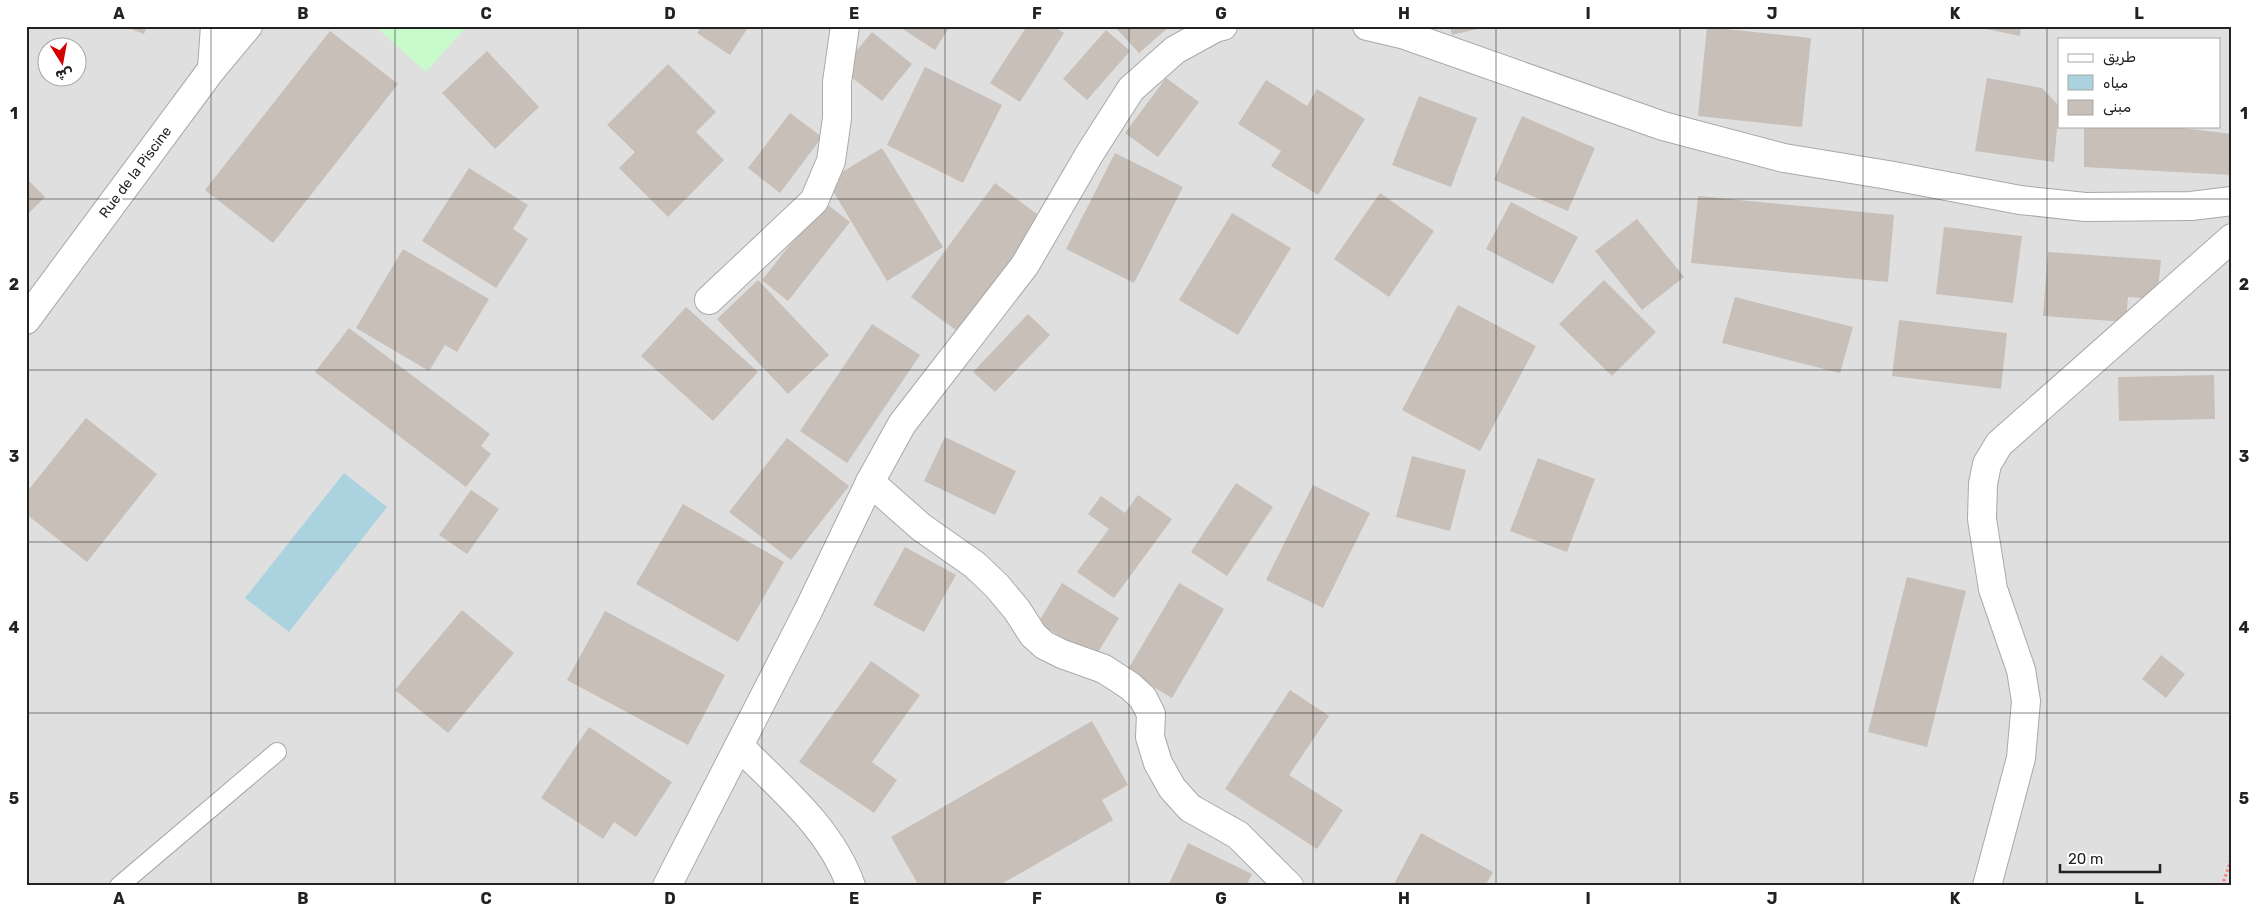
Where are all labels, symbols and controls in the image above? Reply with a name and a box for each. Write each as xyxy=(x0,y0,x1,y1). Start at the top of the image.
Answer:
text: A xyxy=(113,4,125,23)
text: B xyxy=(297,4,309,23)
text: C xyxy=(480,4,492,23)
text: D xyxy=(664,4,676,23)
text: E xyxy=(849,4,859,23)
text: F xyxy=(1032,4,1042,23)
text: G xyxy=(1215,4,1227,23)
text: H xyxy=(1398,4,1410,23)
text: I xyxy=(1585,4,1591,23)
text: J xyxy=(1767,4,1777,23)
text: K xyxy=(1950,4,1961,23)
text: L xyxy=(2134,4,2144,23)
north arrow xyxy=(38,38,88,88)
legend xyxy=(2058,38,2220,128)
text: طريق xyxy=(2103,48,2136,66)
text: ش xyxy=(54,64,75,84)
text: مياه xyxy=(2103,74,2128,92)
text: مبنى xyxy=(2103,98,2131,116)
text: 1 xyxy=(10,104,18,123)
text: 1 xyxy=(2240,104,2248,123)
street label: Rue de la Piscine xyxy=(96,123,175,221)
text: 2 xyxy=(9,275,19,294)
text: 2 xyxy=(2239,275,2249,294)
text: 3 xyxy=(9,447,19,466)
text: 3 xyxy=(2239,447,2249,466)
text: 4 xyxy=(9,618,20,637)
text: 4 xyxy=(2239,618,2250,637)
text: 5 xyxy=(9,789,19,808)
text: 5 xyxy=(2239,789,2249,808)
scale bar xyxy=(2060,842,2160,874)
text: 20 m xyxy=(2068,850,2103,868)
text: A xyxy=(113,889,125,908)
text: B xyxy=(297,889,309,908)
text: C xyxy=(480,889,492,908)
text: D xyxy=(664,889,676,908)
text: E xyxy=(849,889,859,908)
text: F xyxy=(1032,889,1042,908)
text: G xyxy=(1215,889,1227,908)
text: H xyxy=(1398,889,1410,908)
text: I xyxy=(1585,889,1591,908)
text: J xyxy=(1767,889,1777,908)
text: K xyxy=(1950,889,1961,908)
text: L xyxy=(2134,889,2144,908)

